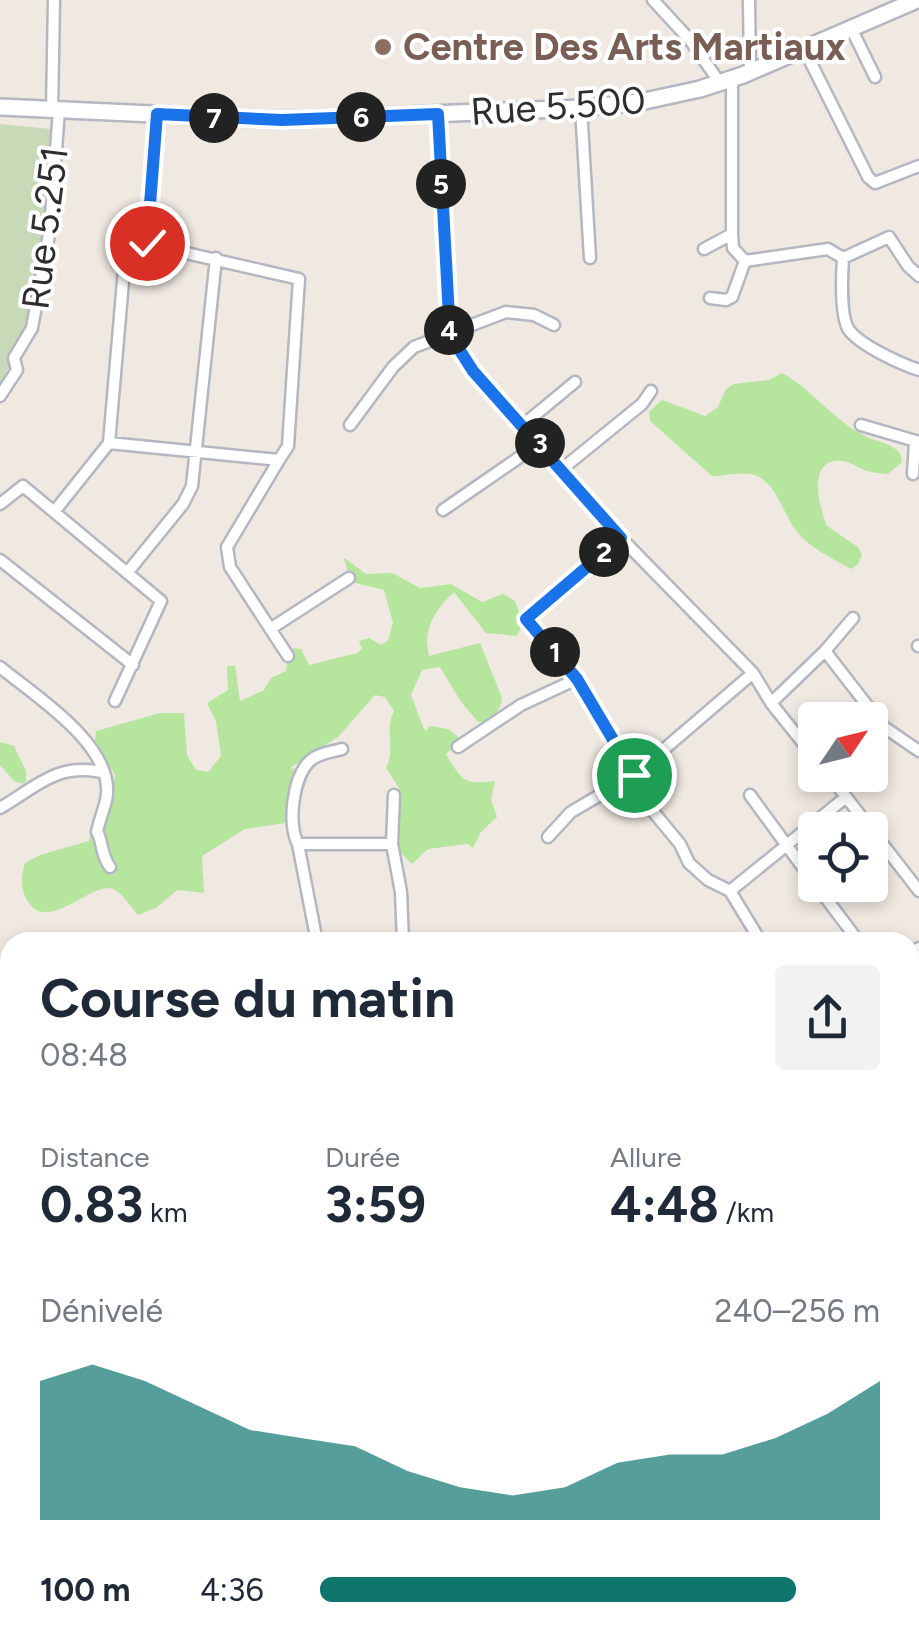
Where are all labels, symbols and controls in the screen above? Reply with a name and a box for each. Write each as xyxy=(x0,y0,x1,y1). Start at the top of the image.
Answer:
place label: Centre Des Arts Martiaux xyxy=(403,24,846,70)
marker: Centre Des Arts Martiaux xyxy=(372,36,394,58)
street label: Rue 5.500 xyxy=(469,77,647,135)
pin: 6 xyxy=(336,92,386,142)
pin: 7 xyxy=(189,93,239,143)
text: 6 xyxy=(353,100,369,134)
text: 7 xyxy=(206,101,222,135)
street label: Rue 5.251 xyxy=(12,144,78,312)
pin: 5 xyxy=(416,159,466,209)
text: 5 xyxy=(433,167,449,201)
pin xyxy=(105,201,190,286)
icon: check xyxy=(120,216,175,271)
pin: 4 xyxy=(424,305,474,355)
text: 4 xyxy=(440,313,458,347)
pin: 3 xyxy=(515,418,565,468)
text: 3 xyxy=(532,426,548,460)
pin: 2 xyxy=(579,527,629,577)
text: 2 xyxy=(596,535,612,569)
pin: 1 xyxy=(530,627,580,677)
text: 1 xyxy=(549,635,561,669)
north arrow xyxy=(798,702,888,792)
map controls xyxy=(798,702,888,902)
pin xyxy=(592,733,677,818)
icon: arrive xyxy=(607,748,662,803)
button: locate xyxy=(798,812,888,902)
text: Course du matin xyxy=(40,965,455,1031)
button: share xyxy=(775,965,880,1070)
text: 08:48 xyxy=(40,1036,128,1074)
text: Distance xyxy=(40,1140,150,1174)
text: Durée xyxy=(325,1140,400,1174)
text: Allure xyxy=(610,1140,682,1174)
text: 0.83 xyxy=(40,1174,143,1235)
text: 3:59 xyxy=(325,1174,426,1235)
text: 4:48 xyxy=(610,1174,719,1235)
text: km xyxy=(143,1195,188,1229)
text: /km xyxy=(719,1195,774,1229)
text: Dénivelé xyxy=(40,1292,163,1330)
text: 240–256 m xyxy=(715,1292,880,1330)
text: 100 m xyxy=(40,1571,131,1609)
text: 4:36 xyxy=(200,1571,264,1609)

